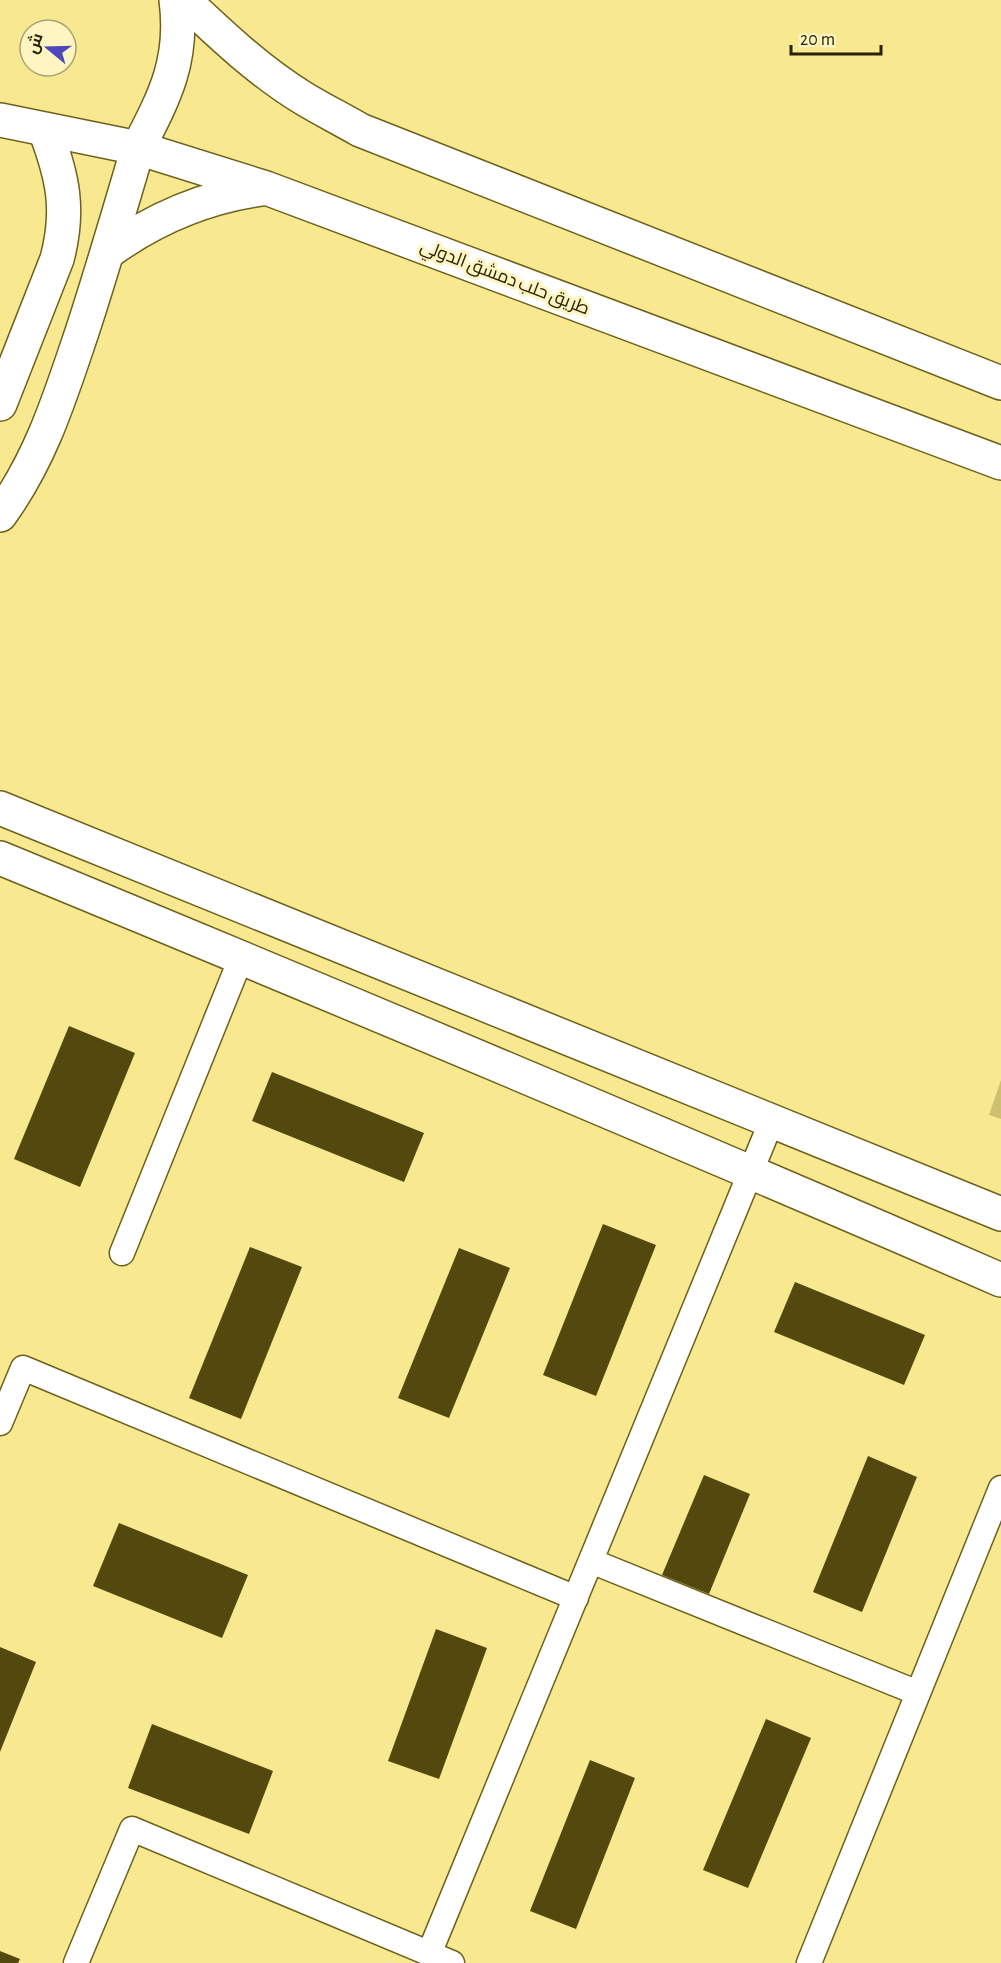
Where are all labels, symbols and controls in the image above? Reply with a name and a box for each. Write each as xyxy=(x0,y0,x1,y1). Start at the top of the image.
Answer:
north arrow xyxy=(18,18,78,78)
scale bar xyxy=(791,18,881,56)
text: ش xyxy=(23,31,47,56)
text: 20 m xyxy=(800,31,835,49)
street label: طريق حلب دمشق الدولي xyxy=(416,236,592,322)

